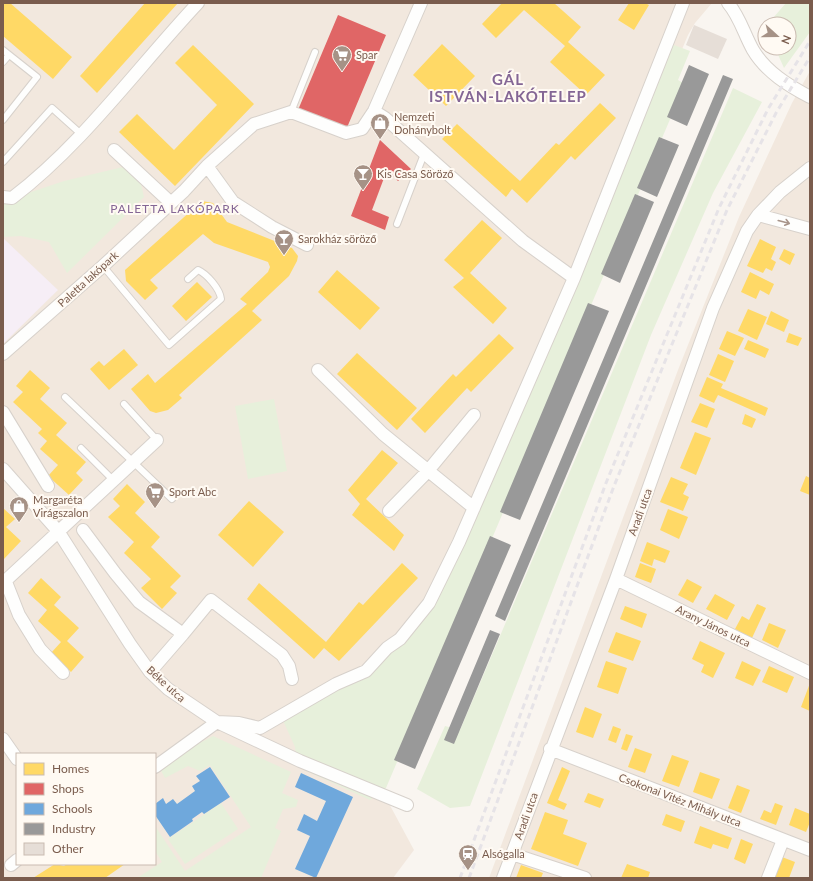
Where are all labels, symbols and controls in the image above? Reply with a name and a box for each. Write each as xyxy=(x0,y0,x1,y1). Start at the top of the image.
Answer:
north arrow xyxy=(757,16,797,56)
text: N xyxy=(779,33,794,46)
supermarket icon: Spar xyxy=(331,44,353,72)
place label: Spar xyxy=(356,48,377,61)
district label: GÁL ISTVÁN-LAKÓTELEP xyxy=(429,70,587,105)
place label: Nemzeti Dohánybolt xyxy=(394,110,451,136)
shop icon: Nemzeti Dohánybolt xyxy=(369,112,391,140)
bar icon: Kis Casa Söröző xyxy=(352,163,374,191)
place label: Kis Casa Söröző xyxy=(377,167,454,180)
district label: PALETTA LAKÓPARK xyxy=(110,201,240,216)
one-way arrow xyxy=(777,219,790,226)
bar icon: Sarokház söröző xyxy=(273,228,295,256)
place label: Sarokház söröző xyxy=(298,232,376,245)
street label: Paletta lakópark xyxy=(55,248,121,309)
supermarket icon: Sport Abc xyxy=(144,481,166,509)
place label: Sport Abc xyxy=(169,485,216,498)
street label: Aradi utca xyxy=(625,486,654,537)
place label: Margaréta Virágszalon xyxy=(33,493,88,519)
shop icon: Margaréta Virágszalon xyxy=(8,495,30,523)
street label: Arany János utca xyxy=(674,602,753,649)
street label: Béke utca xyxy=(144,663,188,704)
legend xyxy=(16,753,156,865)
text: Homes xyxy=(52,761,89,776)
street label: Csokonai Vitéz Mihály utca xyxy=(617,770,743,829)
text: Shops xyxy=(52,781,84,796)
street label: Aradi utca xyxy=(511,790,540,841)
text: Schools xyxy=(52,801,93,816)
text: Industry xyxy=(52,821,96,836)
text: Other xyxy=(52,841,84,856)
station icon: Alsógalla xyxy=(457,843,479,871)
place label: Alsógalla xyxy=(482,847,525,860)

